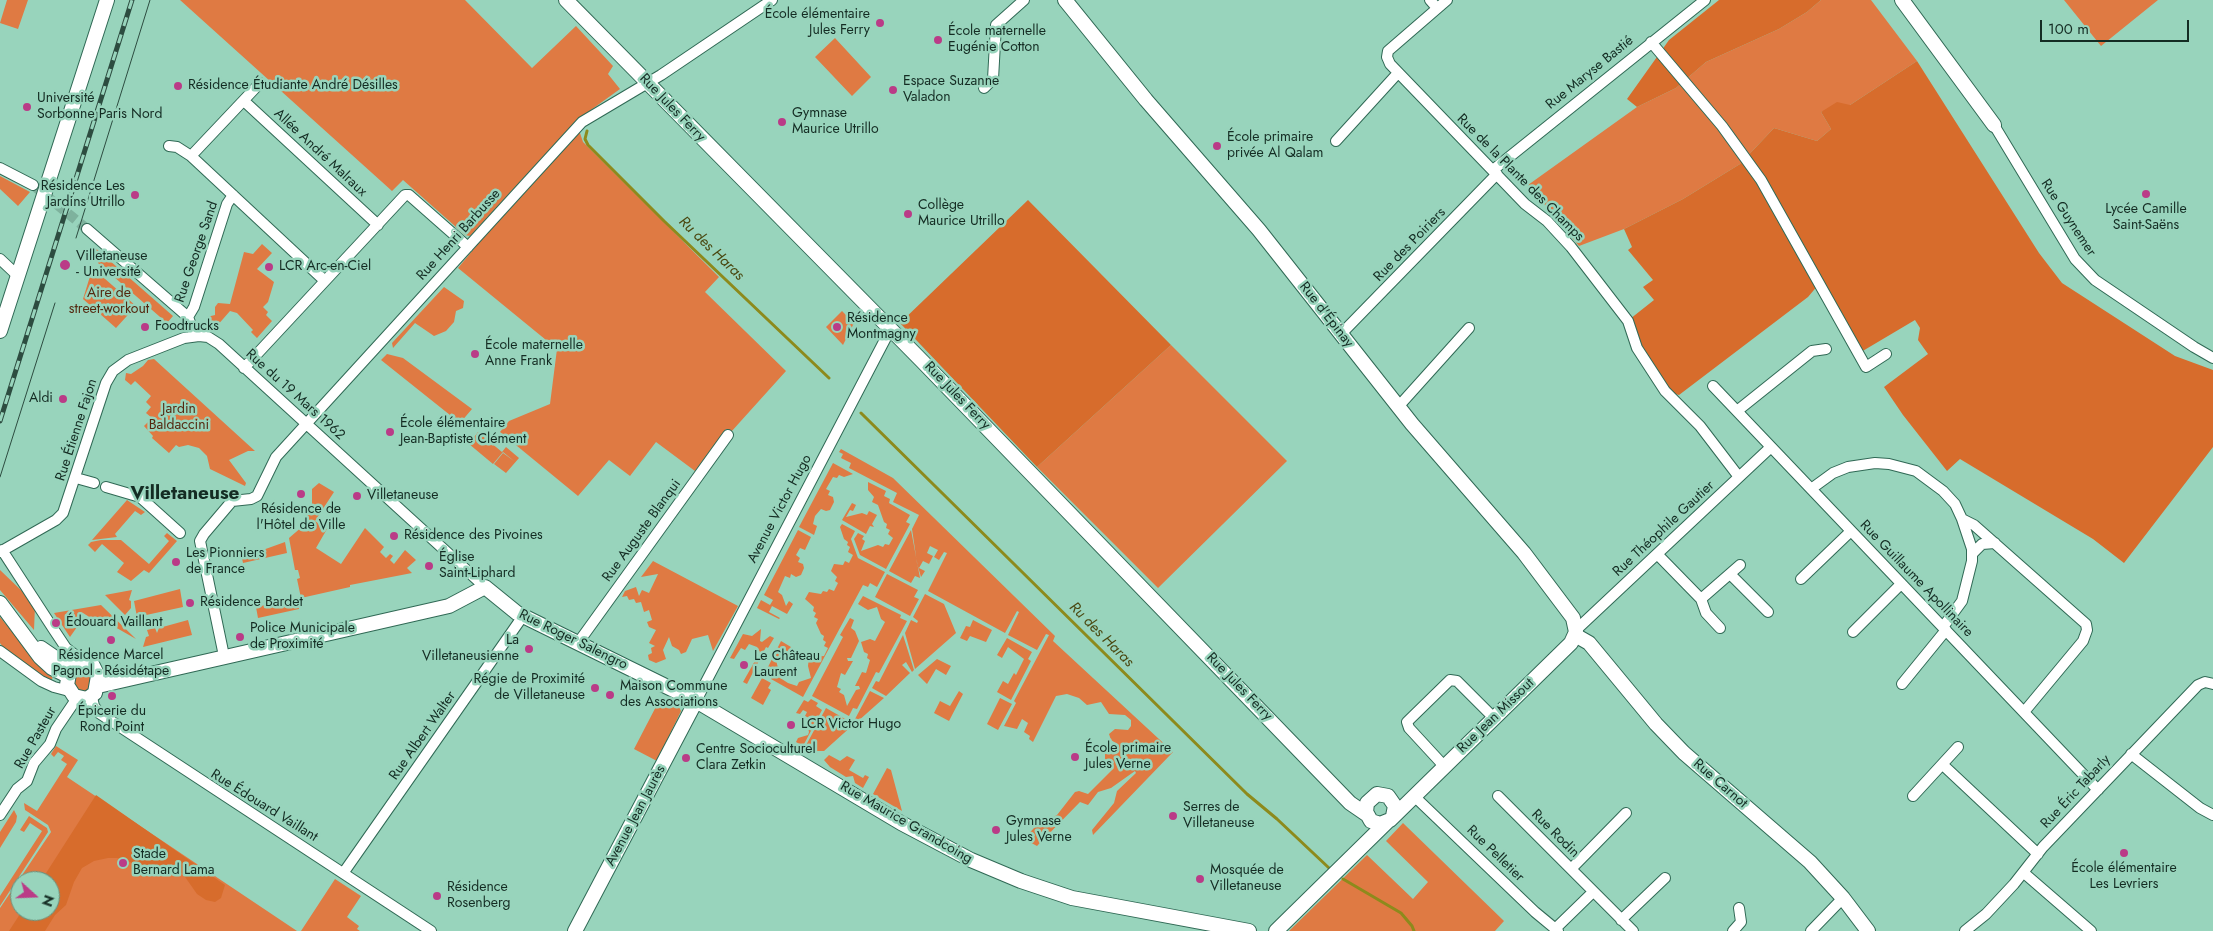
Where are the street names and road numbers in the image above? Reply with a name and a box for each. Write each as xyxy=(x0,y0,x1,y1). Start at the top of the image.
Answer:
street label: Rue Maryse Bastié xyxy=(1543,33,1637,113)
street label: Rue Jules Ferry xyxy=(636,71,708,145)
street label: Allée André Malraux xyxy=(270,106,370,200)
street label: Rue de la Plante des Champs xyxy=(1453,111,1587,245)
street label: Rue Guynemer xyxy=(2037,176,2099,260)
street label: Rue Henri Barbusse xyxy=(414,186,504,284)
street label: Rue George Sand xyxy=(172,199,222,305)
street label: Rue des Poiriers xyxy=(1371,205,1449,285)
street label: Rue d'Épinay xyxy=(1295,279,1357,351)
street label: Rue du 19 Mars 1962 xyxy=(242,346,348,444)
street label: Rue Jules Ferry xyxy=(921,359,993,433)
street label: Rue Étienne Fajon xyxy=(53,377,101,483)
street label: Avenue Victor Hugo xyxy=(744,452,816,566)
street label: Rue Auguste Blanqui xyxy=(599,476,685,586)
street label: Rue Théophile Gautier xyxy=(1610,478,1718,580)
street label: Rue Guillaume Apollinaire xyxy=(1856,517,1976,641)
street label: Rue Roger Salengro xyxy=(516,606,630,674)
street label: Rue Jules Ferry xyxy=(1203,650,1275,724)
street label: Rue Jean Missout xyxy=(1454,675,1538,757)
street label: Rue Albert Walter xyxy=(386,688,460,784)
street label: Rue Pasteur xyxy=(11,704,61,772)
street label: Rue Éric Tabarly xyxy=(2038,752,2114,832)
street label: Rue Carnot xyxy=(1690,756,1750,812)
street label: Avenue Jean Jaurès xyxy=(602,763,670,869)
street label: Rue Édouard Vaillant xyxy=(207,766,321,846)
street label: Rue Maurice Grandcoing xyxy=(837,778,975,868)
street label: Rue Rodin xyxy=(1527,806,1583,862)
street label: Rue Pelletier xyxy=(1463,822,1527,886)

